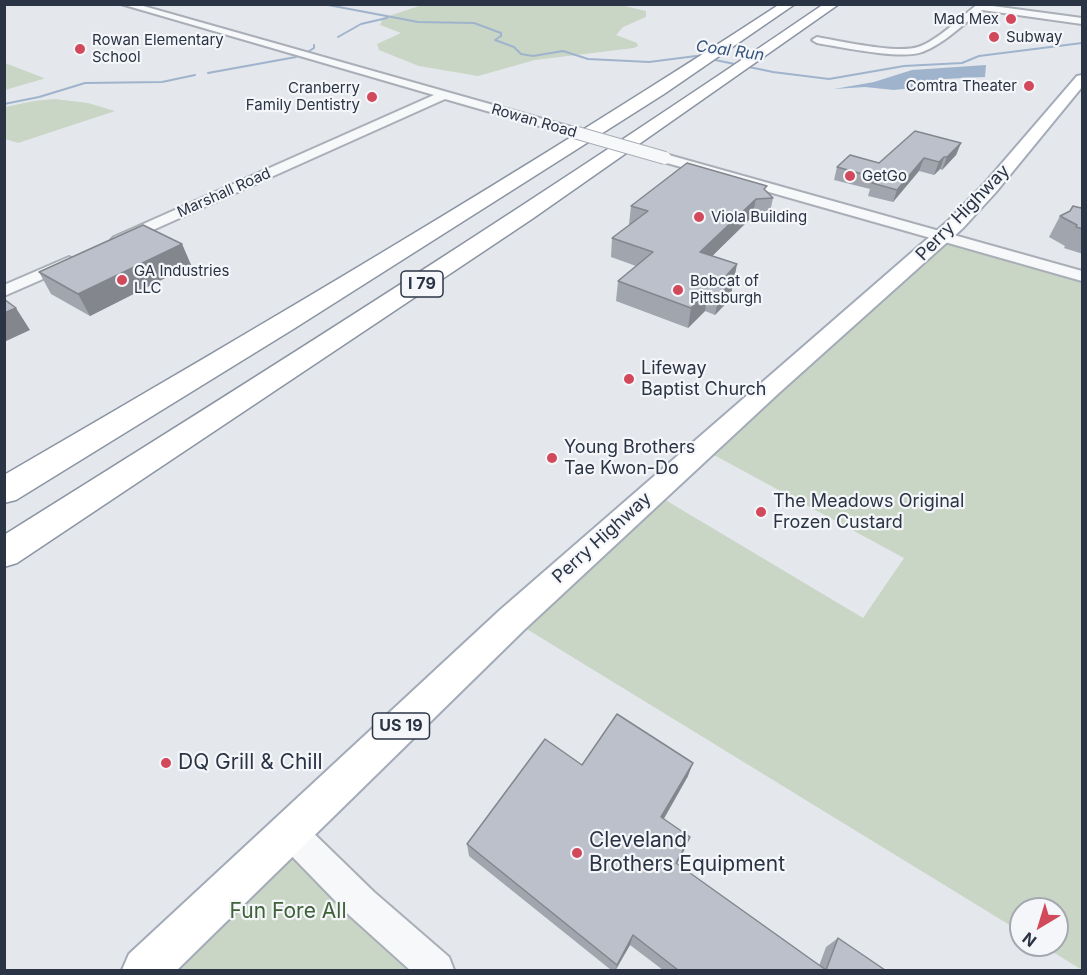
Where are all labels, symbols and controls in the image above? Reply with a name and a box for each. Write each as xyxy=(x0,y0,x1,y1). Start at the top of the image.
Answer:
place label: Mad Mex xyxy=(933,10,999,28)
marker: Mad Mex xyxy=(1004,12,1018,26)
place label: Subway xyxy=(1006,28,1062,46)
marker: Subway xyxy=(987,30,1001,44)
place label: Rowan Elementary School xyxy=(92,31,224,66)
water label: Coal Run xyxy=(695,37,765,65)
marker: Rowan Elementary School xyxy=(73,42,87,56)
place label: Comtra Theater xyxy=(906,77,1017,95)
place label: Cranberry Family Dentistry xyxy=(246,79,360,114)
marker: Comtra Theater xyxy=(1022,79,1036,93)
marker: Cranberry Family Dentistry xyxy=(365,90,379,104)
street label: Rowan Road xyxy=(489,100,579,142)
street label: Perry Highway xyxy=(912,160,1014,266)
street label: Marshall Road xyxy=(174,164,274,222)
place label: GetGo xyxy=(862,167,907,185)
marker: GetGo xyxy=(843,169,857,183)
place label: Viola Building xyxy=(711,208,807,226)
marker: Viola Building xyxy=(692,210,706,224)
place label: GA Industries LLC xyxy=(134,262,229,297)
road number: I 79 xyxy=(401,271,443,297)
place label: Bobcat of Pittsburgh xyxy=(690,272,762,307)
marker: GA Industries LLC xyxy=(115,273,129,287)
marker: Bobcat of Pittsburgh xyxy=(671,283,685,297)
place label: Lifeway Baptist Church xyxy=(641,358,766,400)
marker: Lifeway Baptist Church xyxy=(622,372,636,386)
place label: Young Brothers Tae Kwon-Do xyxy=(564,437,695,480)
marker: Young Brothers Tae Kwon-Do xyxy=(545,451,559,465)
street label: Perry Highway xyxy=(548,488,656,588)
place label: The Meadows Original Frozen Custard xyxy=(773,491,964,534)
marker: The Meadows Original Frozen Custard xyxy=(754,505,768,519)
road number: US 19 xyxy=(372,713,430,739)
place label: DQ Grill & Chill xyxy=(178,750,323,776)
marker: DQ Grill & Chill xyxy=(159,756,173,770)
place label: Cleveland Brothers Equipment xyxy=(589,828,785,878)
marker: Cleveland Brothers Equipment xyxy=(570,846,584,860)
north arrow xyxy=(1009,897,1069,957)
park label: Fun Fore All xyxy=(230,899,346,925)
text: N xyxy=(1018,928,1040,951)

